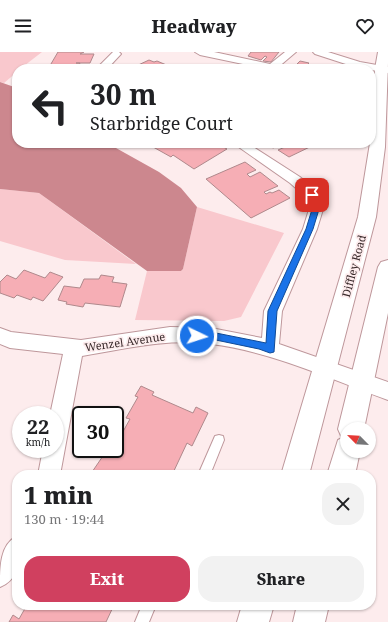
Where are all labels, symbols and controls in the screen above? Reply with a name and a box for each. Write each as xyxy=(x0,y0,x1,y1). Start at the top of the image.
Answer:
text: Headway xyxy=(151,14,237,38)
icon: menu xyxy=(12,15,34,37)
icon: heart xyxy=(354,15,376,37)
text: 30 m xyxy=(90,75,157,113)
icon: left xyxy=(24,80,76,132)
text: Starbridge Court xyxy=(90,111,233,135)
pin xyxy=(295,178,329,212)
icon: arrive xyxy=(301,184,323,206)
street label: Diffley Road xyxy=(338,233,369,299)
position arrow xyxy=(176,315,218,357)
street label: Wenzel Avenue xyxy=(84,328,166,355)
speed limit sign: 30 xyxy=(72,406,124,458)
text: 22 xyxy=(27,413,49,440)
north arrow xyxy=(340,422,376,458)
map controls xyxy=(340,422,376,458)
text: km/h xyxy=(26,435,50,449)
text: 1 min xyxy=(24,478,93,511)
button: close xyxy=(322,483,364,525)
text: 130 m · 19:44 xyxy=(24,510,104,528)
button: Exit xyxy=(24,556,190,602)
button: Share xyxy=(198,556,364,602)

